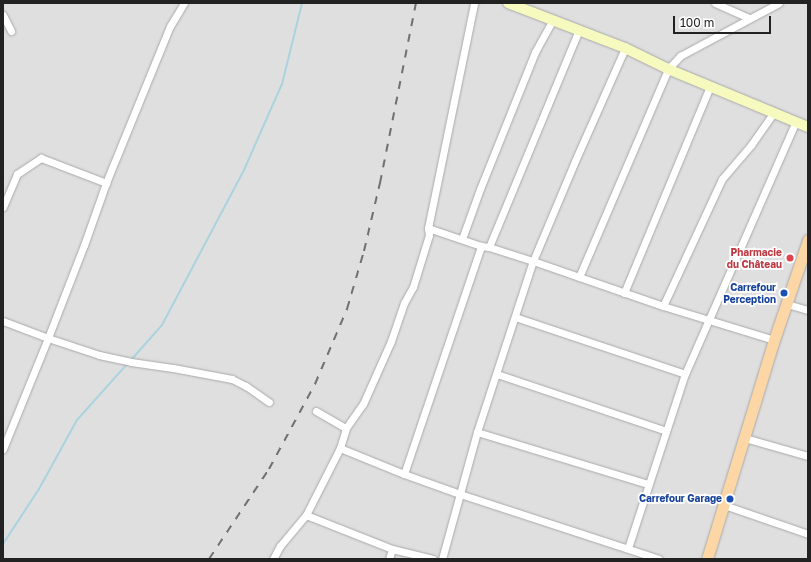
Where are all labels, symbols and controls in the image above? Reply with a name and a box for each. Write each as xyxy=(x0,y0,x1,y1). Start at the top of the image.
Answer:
scale bar xyxy=(675,8,773,34)
text: 100 m xyxy=(680,15,714,30)
place label: Pharmacie du Château xyxy=(727,246,782,270)
marker: Pharmacie du Château xyxy=(785,253,795,263)
place label: Carrefour Perception xyxy=(723,281,776,304)
marker: Carrefour Perception xyxy=(779,288,789,298)
place label: Carrefour Garage xyxy=(639,493,722,505)
marker: Carrefour Garage xyxy=(725,494,735,504)

